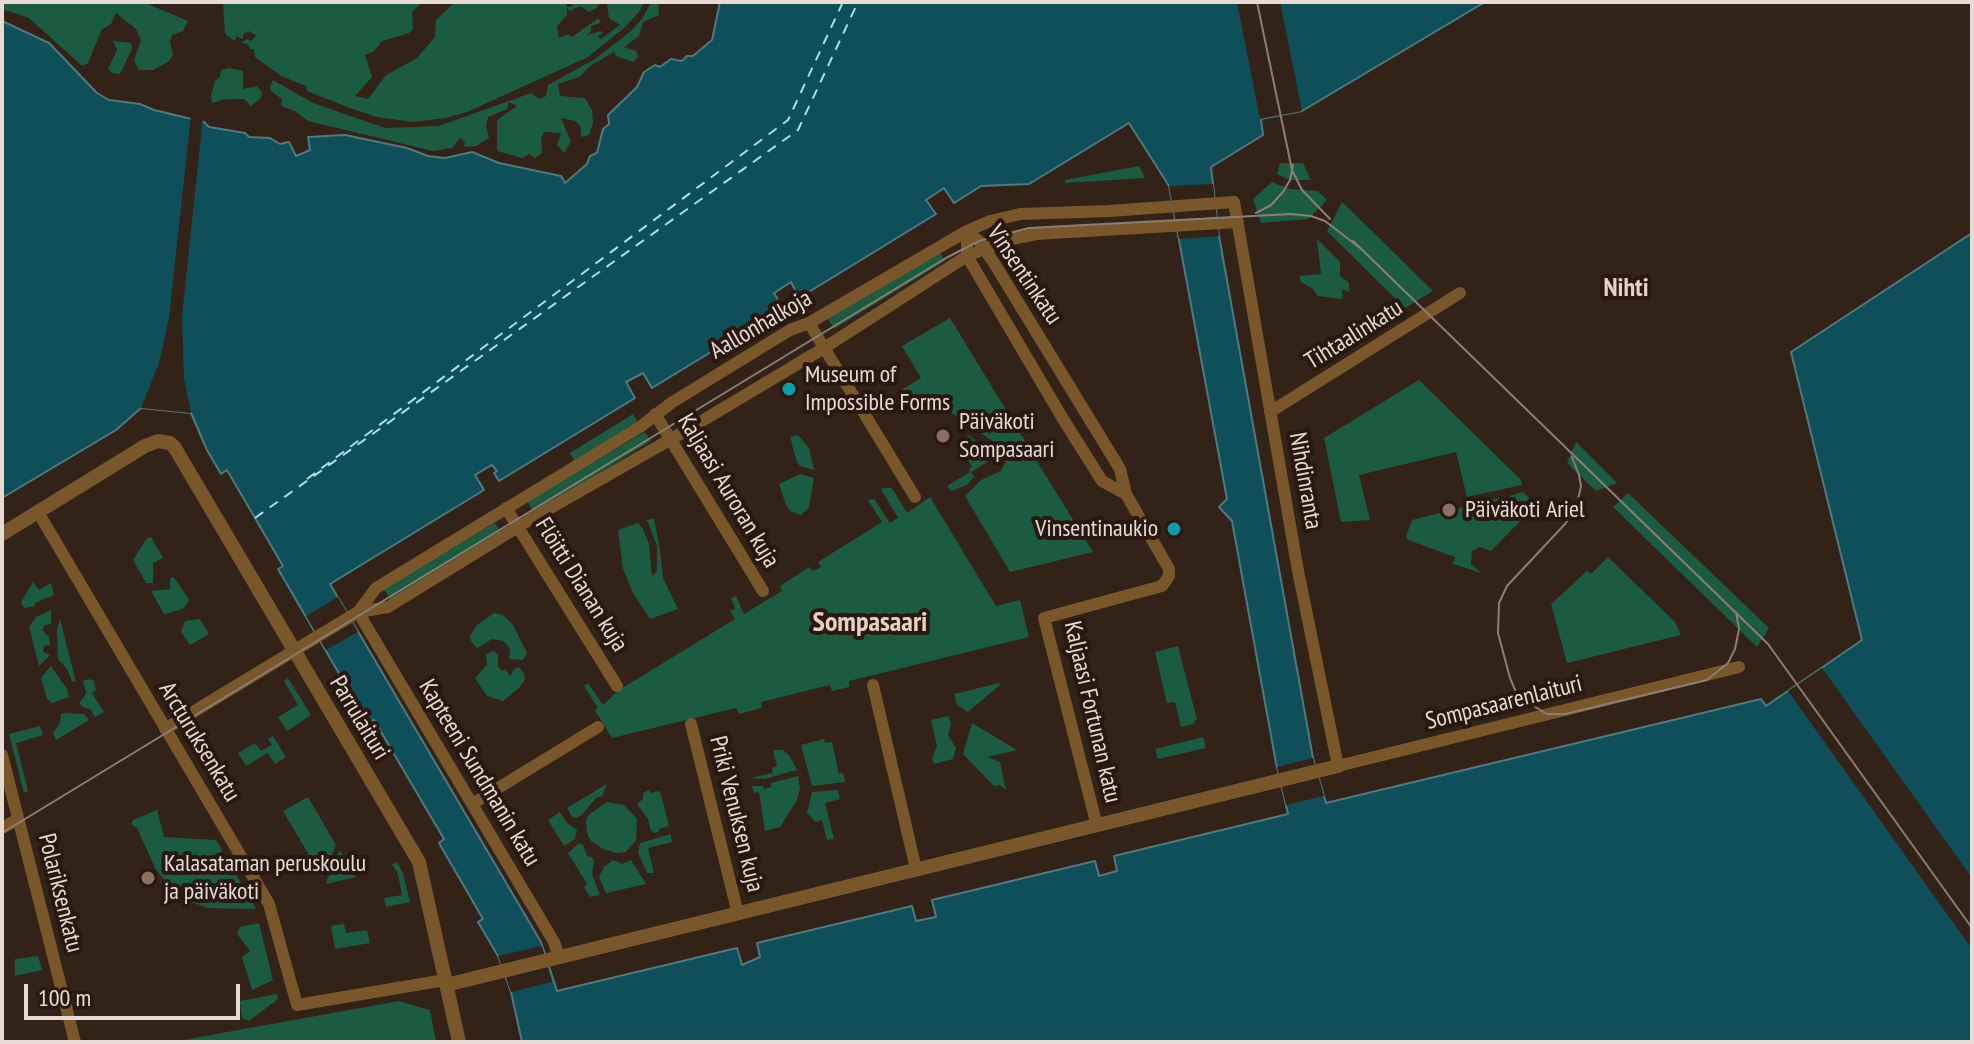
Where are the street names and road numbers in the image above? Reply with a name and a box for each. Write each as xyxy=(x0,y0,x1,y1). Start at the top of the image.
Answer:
street label: Vinsentinkatu xyxy=(980,220,1068,330)
street label: Aallonhalkoja xyxy=(705,284,817,366)
street label: Tihtaalinkatu xyxy=(1300,294,1408,376)
street label: Kaljaasi Auroran kuja xyxy=(671,409,785,573)
street label: Nihdinranta xyxy=(1282,430,1328,532)
street label: Flöitti Dianan kuja xyxy=(528,513,634,657)
street label: Kaljaasi Fortunan katu xyxy=(1057,618,1127,806)
street label: Sompasaarenlaituri xyxy=(1423,670,1585,736)
street label: Parrulaituri xyxy=(323,671,395,765)
street label: Kapteeni Sundmanin katu xyxy=(412,675,546,871)
street label: Arcturuksenkatu xyxy=(152,677,246,807)
street label: Priki Venuksen kuja xyxy=(703,733,769,895)
street label: Polariksenkatu xyxy=(31,831,89,955)

